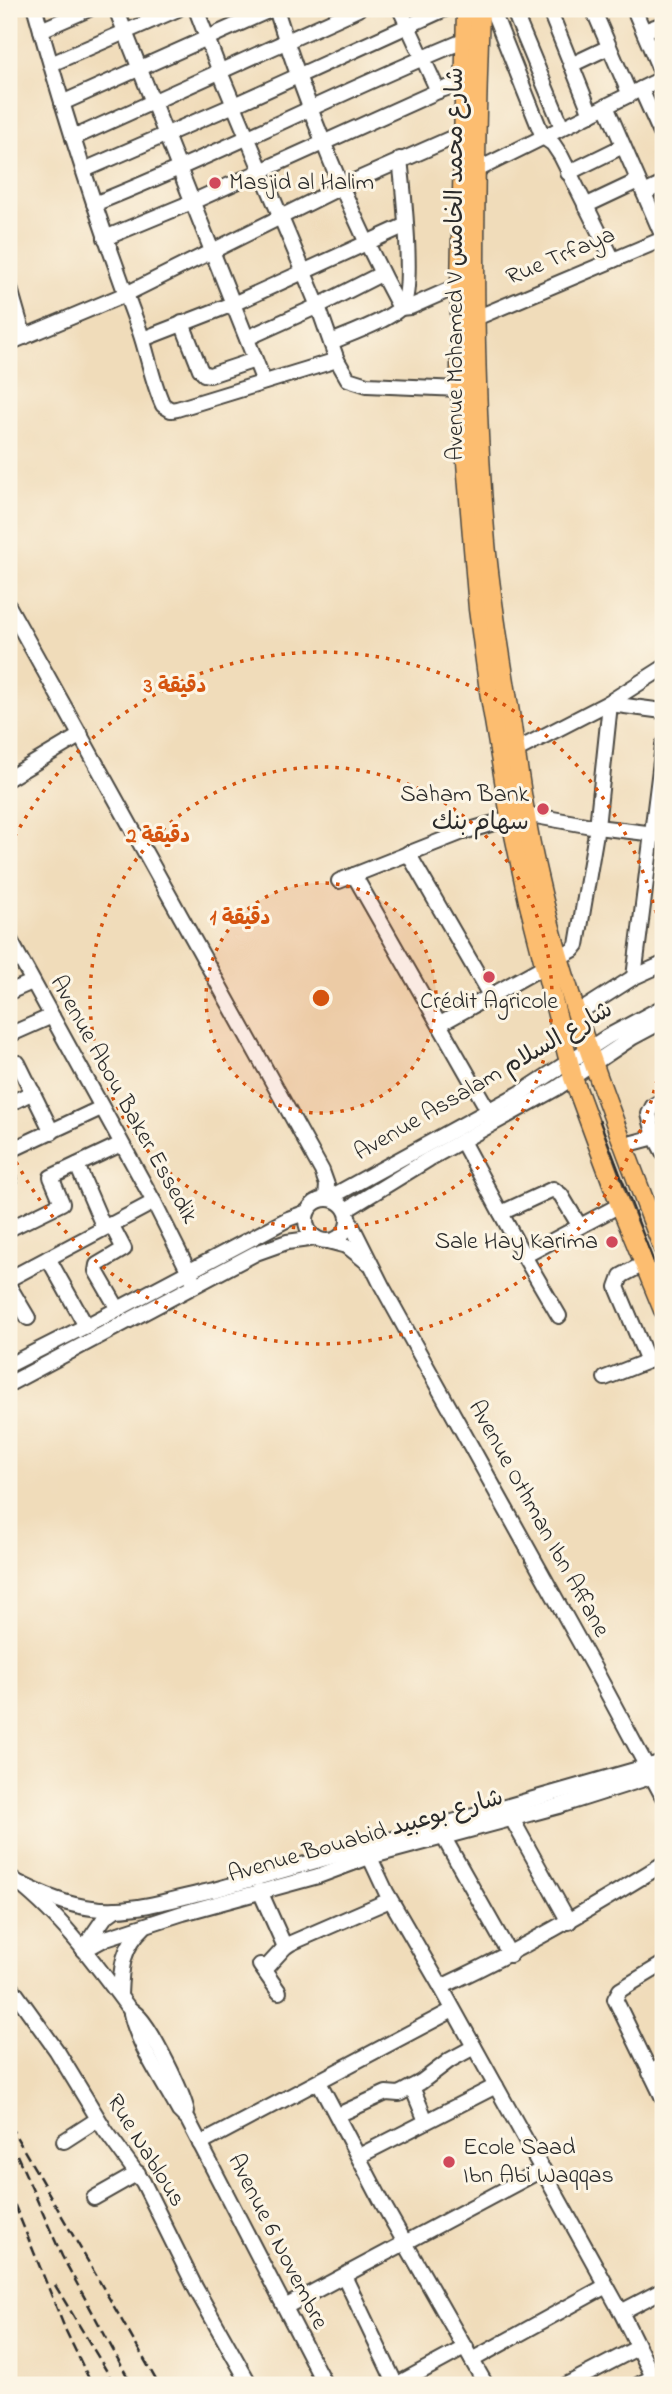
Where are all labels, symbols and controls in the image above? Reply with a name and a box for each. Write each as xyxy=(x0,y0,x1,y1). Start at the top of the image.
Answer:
street label: Avenue Mohamed V شارع محمد الخامس xyxy=(439,67,474,461)
place label: Masjid al Halim xyxy=(229,166,374,201)
marker: Masjid al Halim xyxy=(207,175,223,191)
street label: Rue Trfaya xyxy=(501,218,621,297)
text: 3 دقيقة xyxy=(143,672,206,702)
place label: Saham Bank سهام بنك xyxy=(400,778,529,841)
marker: Saham Bank سهام بنك xyxy=(535,801,551,817)
text: 2 دقيقة xyxy=(125,822,190,852)
text: 1 دقيقة xyxy=(210,904,270,934)
street label: Avenue Abou Baker Essedik xyxy=(40,969,206,1231)
marker: Crédit Agricole xyxy=(481,969,497,985)
place label: Crédit Agricole xyxy=(420,985,558,1020)
centre of rings xyxy=(309,986,333,1010)
street label: Avenue Assalam شارع السلام xyxy=(348,993,620,1171)
place label: Sale Hay Karima xyxy=(435,1225,598,1261)
marker: Sale Hay Karima xyxy=(604,1234,620,1250)
street label: Avenue Othman Ibn Affane xyxy=(458,1394,618,1644)
street label: Avenue Bouabid شارع بوعبيد xyxy=(224,1781,508,1893)
street label: Rue Nablous xyxy=(96,2088,194,2214)
place label: Ecole Saad Ibn Abi Waqqas xyxy=(463,2131,614,2194)
street label: Avenue 6 Novembre xyxy=(218,2148,337,2336)
marker: Ecole Saad Ibn Abi Waqqas xyxy=(441,2154,457,2170)

